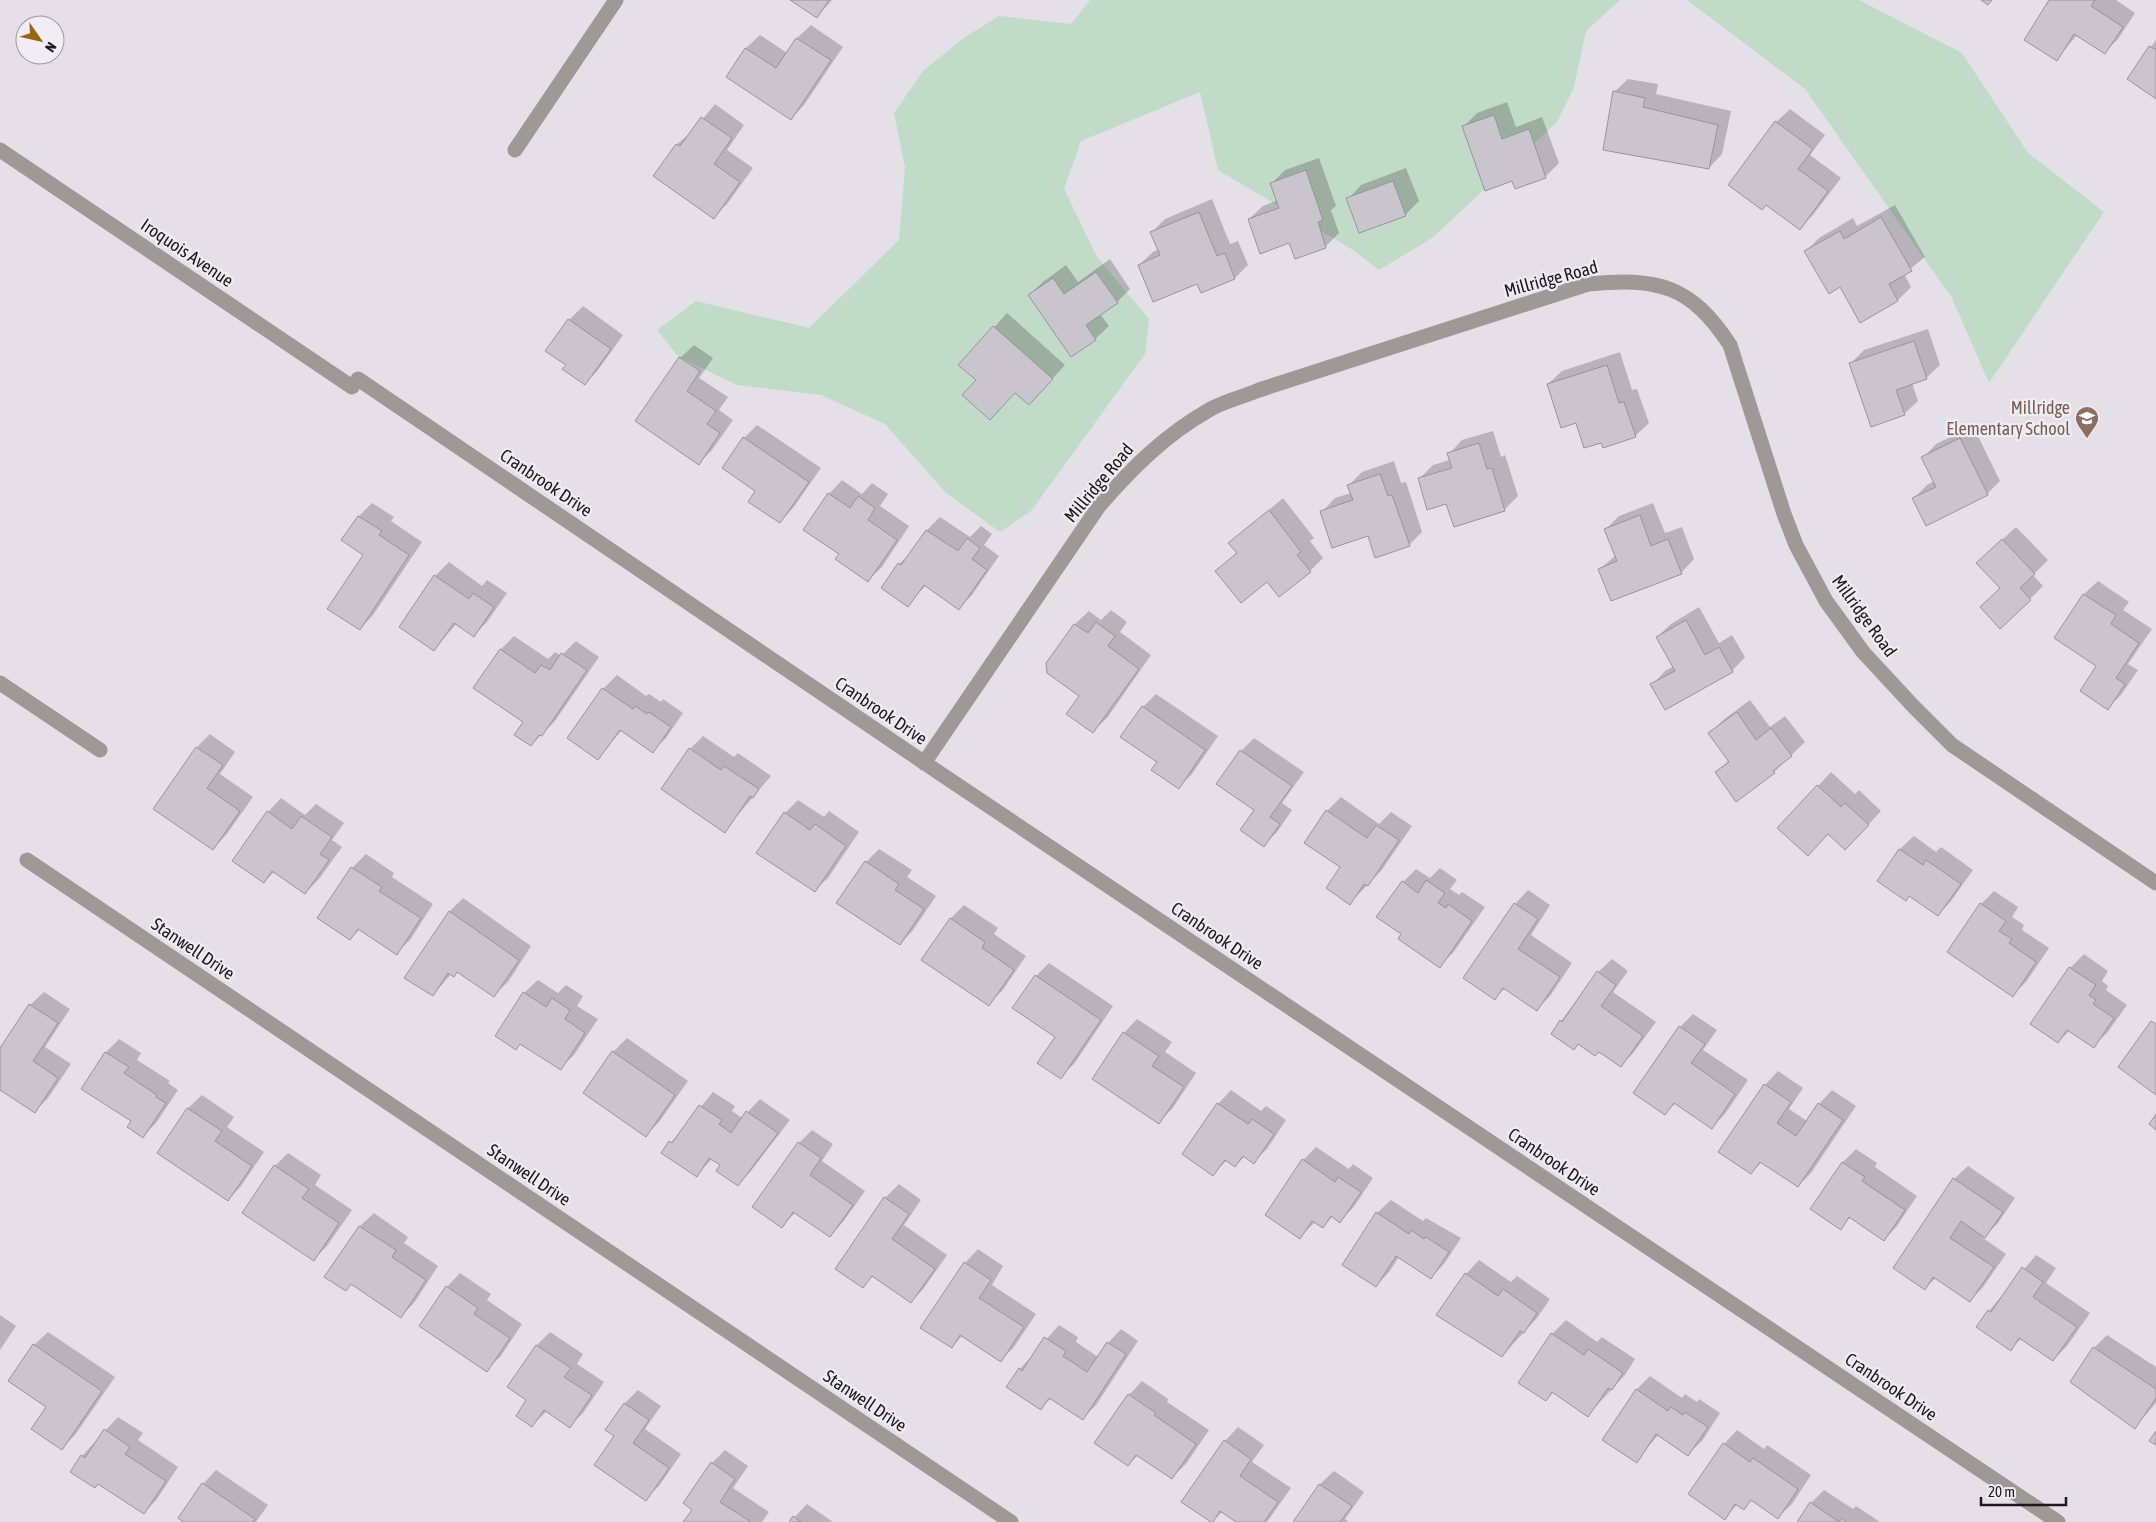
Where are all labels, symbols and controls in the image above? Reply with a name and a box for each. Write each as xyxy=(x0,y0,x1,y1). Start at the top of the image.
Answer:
north arrow xyxy=(15,15,65,65)
text: N xyxy=(42,39,60,55)
street label: Iroquois Avenue xyxy=(137,214,237,291)
street label: Millridge Road xyxy=(1502,256,1600,301)
place label: Millridge Elementary School xyxy=(1946,397,2070,439)
school or university icon: Millridge Elementary School xyxy=(2074,405,2100,439)
street label: Millridge Road xyxy=(1060,439,1138,526)
street label: Cranbrook Drive xyxy=(496,444,596,521)
street label: Millridge Road xyxy=(1828,571,1901,661)
street label: Cranbrook Drive xyxy=(831,672,931,749)
street label: Cranbrook Drive xyxy=(1167,897,1267,974)
street label: Stanwell Drive xyxy=(148,913,239,984)
street label: Cranbrook Drive xyxy=(1504,1123,1604,1200)
street label: Stanwell Drive xyxy=(484,1139,575,1210)
street label: Cranbrook Drive xyxy=(1841,1348,1941,1425)
street label: Stanwell Drive xyxy=(820,1365,911,1436)
scale bar xyxy=(1981,1474,2066,1506)
text: 20 m xyxy=(1988,1483,2015,1500)

